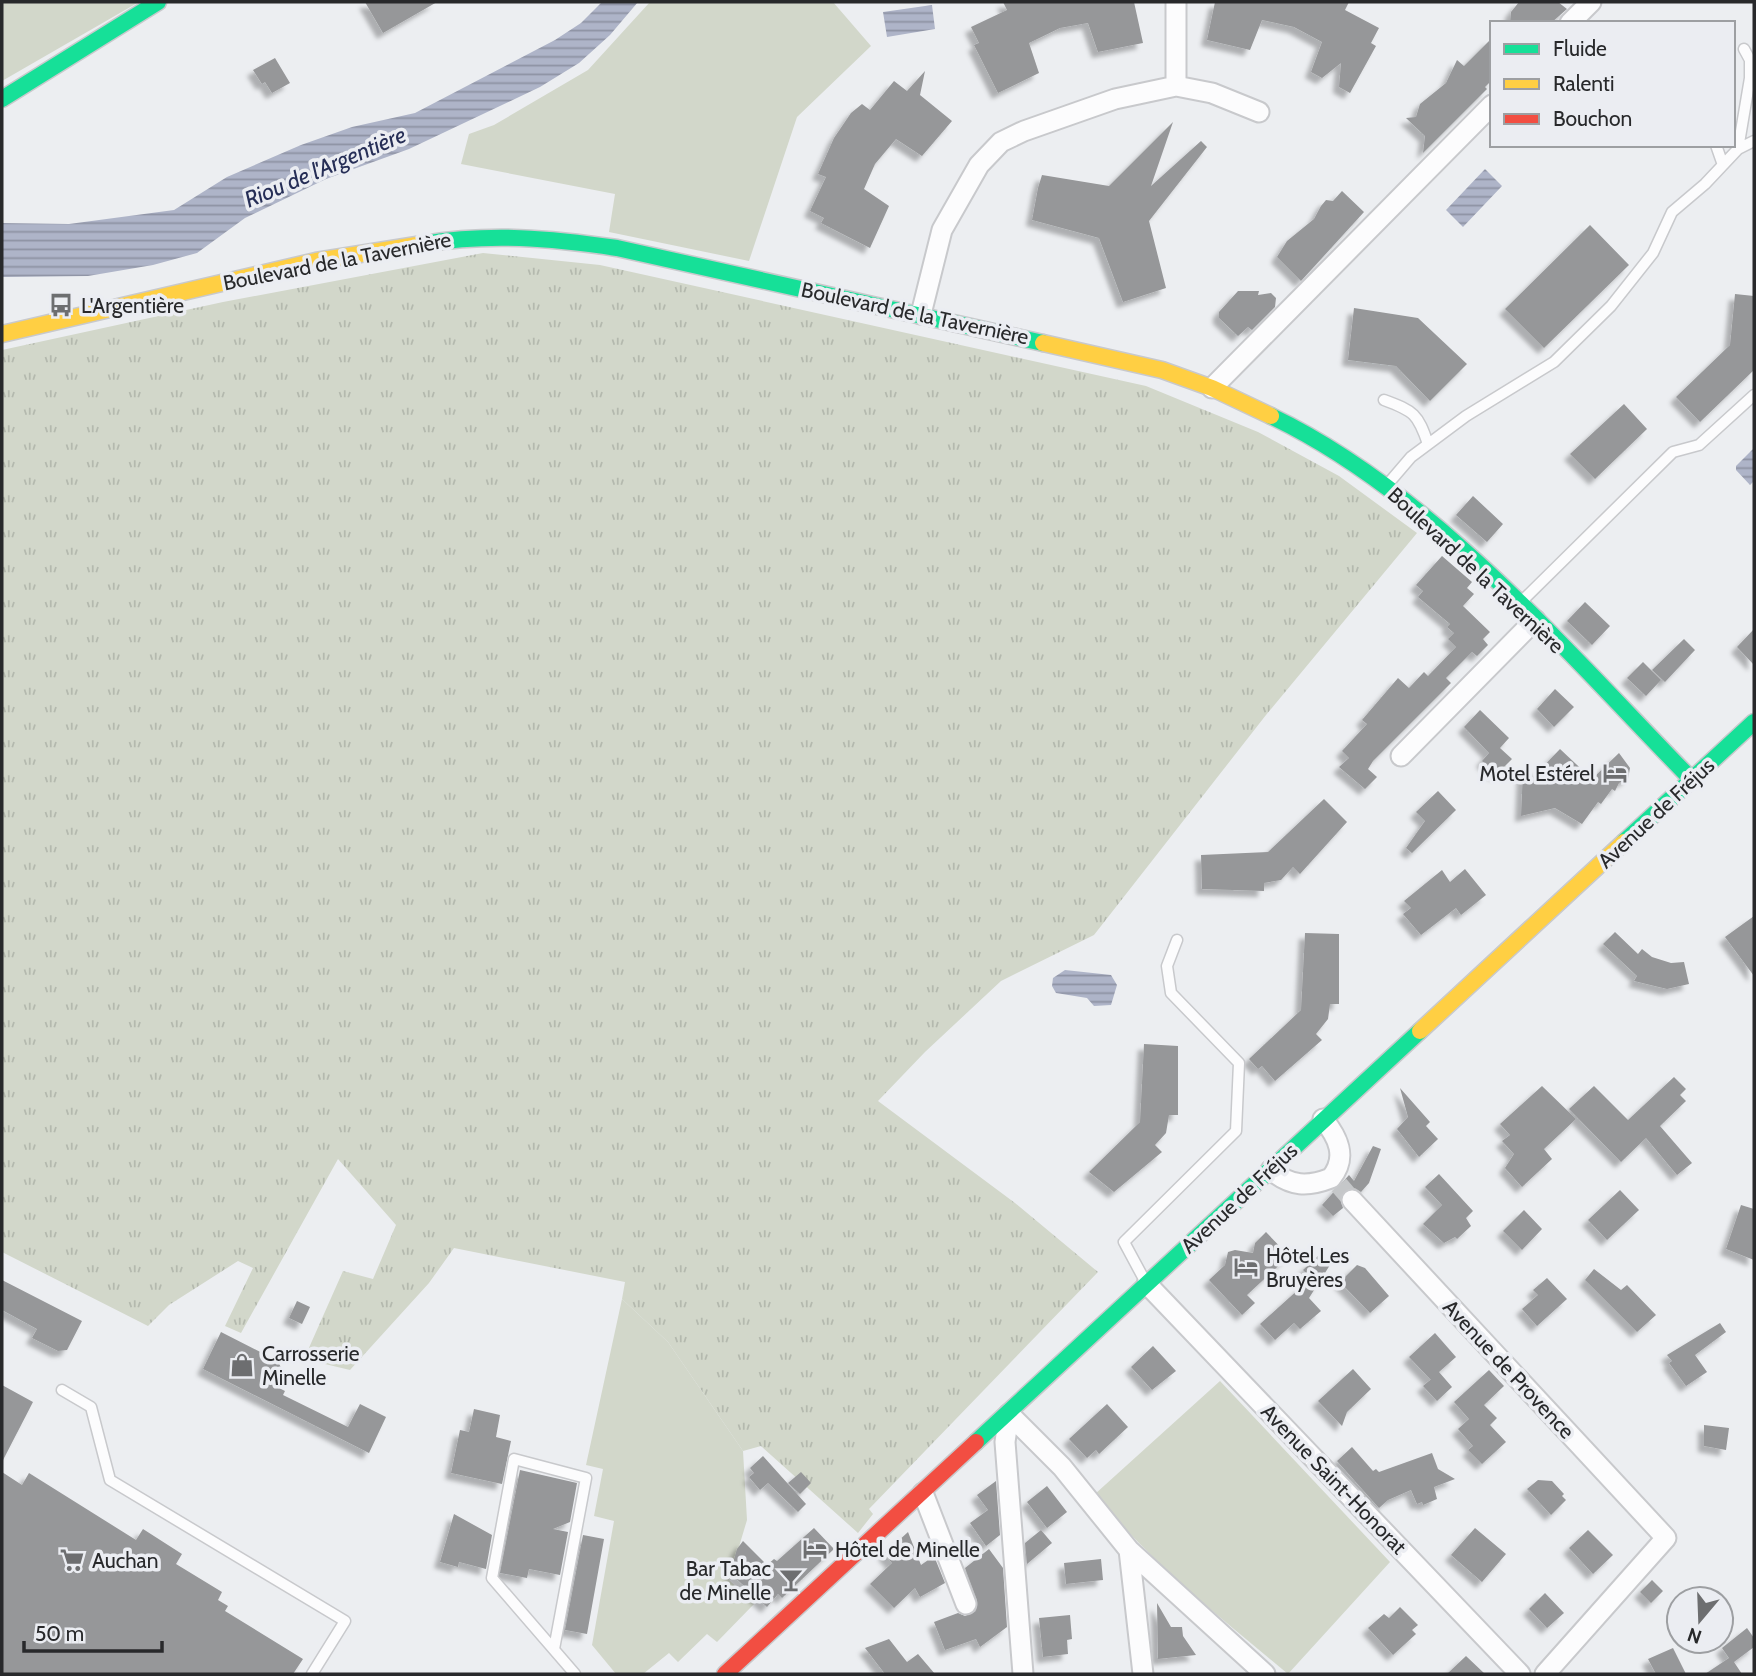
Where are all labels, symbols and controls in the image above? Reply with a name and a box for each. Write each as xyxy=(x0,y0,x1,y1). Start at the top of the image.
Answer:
legend xyxy=(1490,21,1735,147)
text: Fluide xyxy=(1553,36,1607,61)
text: Ralenti xyxy=(1553,71,1614,96)
text: Bouchon xyxy=(1553,106,1632,131)
water label: Riou de l'Argentière xyxy=(240,120,410,214)
street label: Boulevard de la Tavernière xyxy=(221,227,453,295)
street label: Boulevard de la Tavernière xyxy=(799,277,1031,349)
bus stop icon: L'Argentière xyxy=(47,291,75,319)
place label: L'Argentière xyxy=(81,293,184,318)
street label: Boulevard de la Tavernière xyxy=(1383,482,1569,658)
street label: Avenue de Fréjus xyxy=(1593,753,1720,874)
hotel icon: Motel Estérel xyxy=(1601,759,1629,787)
place label: Motel Estérel xyxy=(1479,761,1595,786)
street label: Avenue de Fréjus xyxy=(1176,1138,1303,1259)
place label: Hôtel Les Bruyères xyxy=(1266,1243,1349,1292)
hotel icon: Hôtel Les Bruyères xyxy=(1232,1253,1260,1281)
street label: Avenue de Provence xyxy=(1438,1294,1580,1444)
place label: Carrosserie Minelle xyxy=(262,1341,360,1390)
shop icon: Carrosserie Minelle xyxy=(228,1351,256,1379)
street label: Avenue Saint-Honorat xyxy=(1256,1399,1412,1559)
hotel icon: Hôtel de Minelle xyxy=(801,1535,829,1563)
place label: Hôtel de Minelle xyxy=(835,1537,980,1562)
supermarket icon: Auchan xyxy=(58,1546,86,1574)
place label: Auchan xyxy=(92,1548,158,1573)
place label: Bar Tabac de Minelle xyxy=(680,1556,771,1605)
bar icon: Bar Tabac de Minelle xyxy=(777,1566,805,1594)
north arrow xyxy=(1665,1585,1735,1655)
scale bar xyxy=(24,1610,163,1654)
text: 50 m xyxy=(35,1621,84,1646)
text: N xyxy=(1685,1623,1705,1649)

